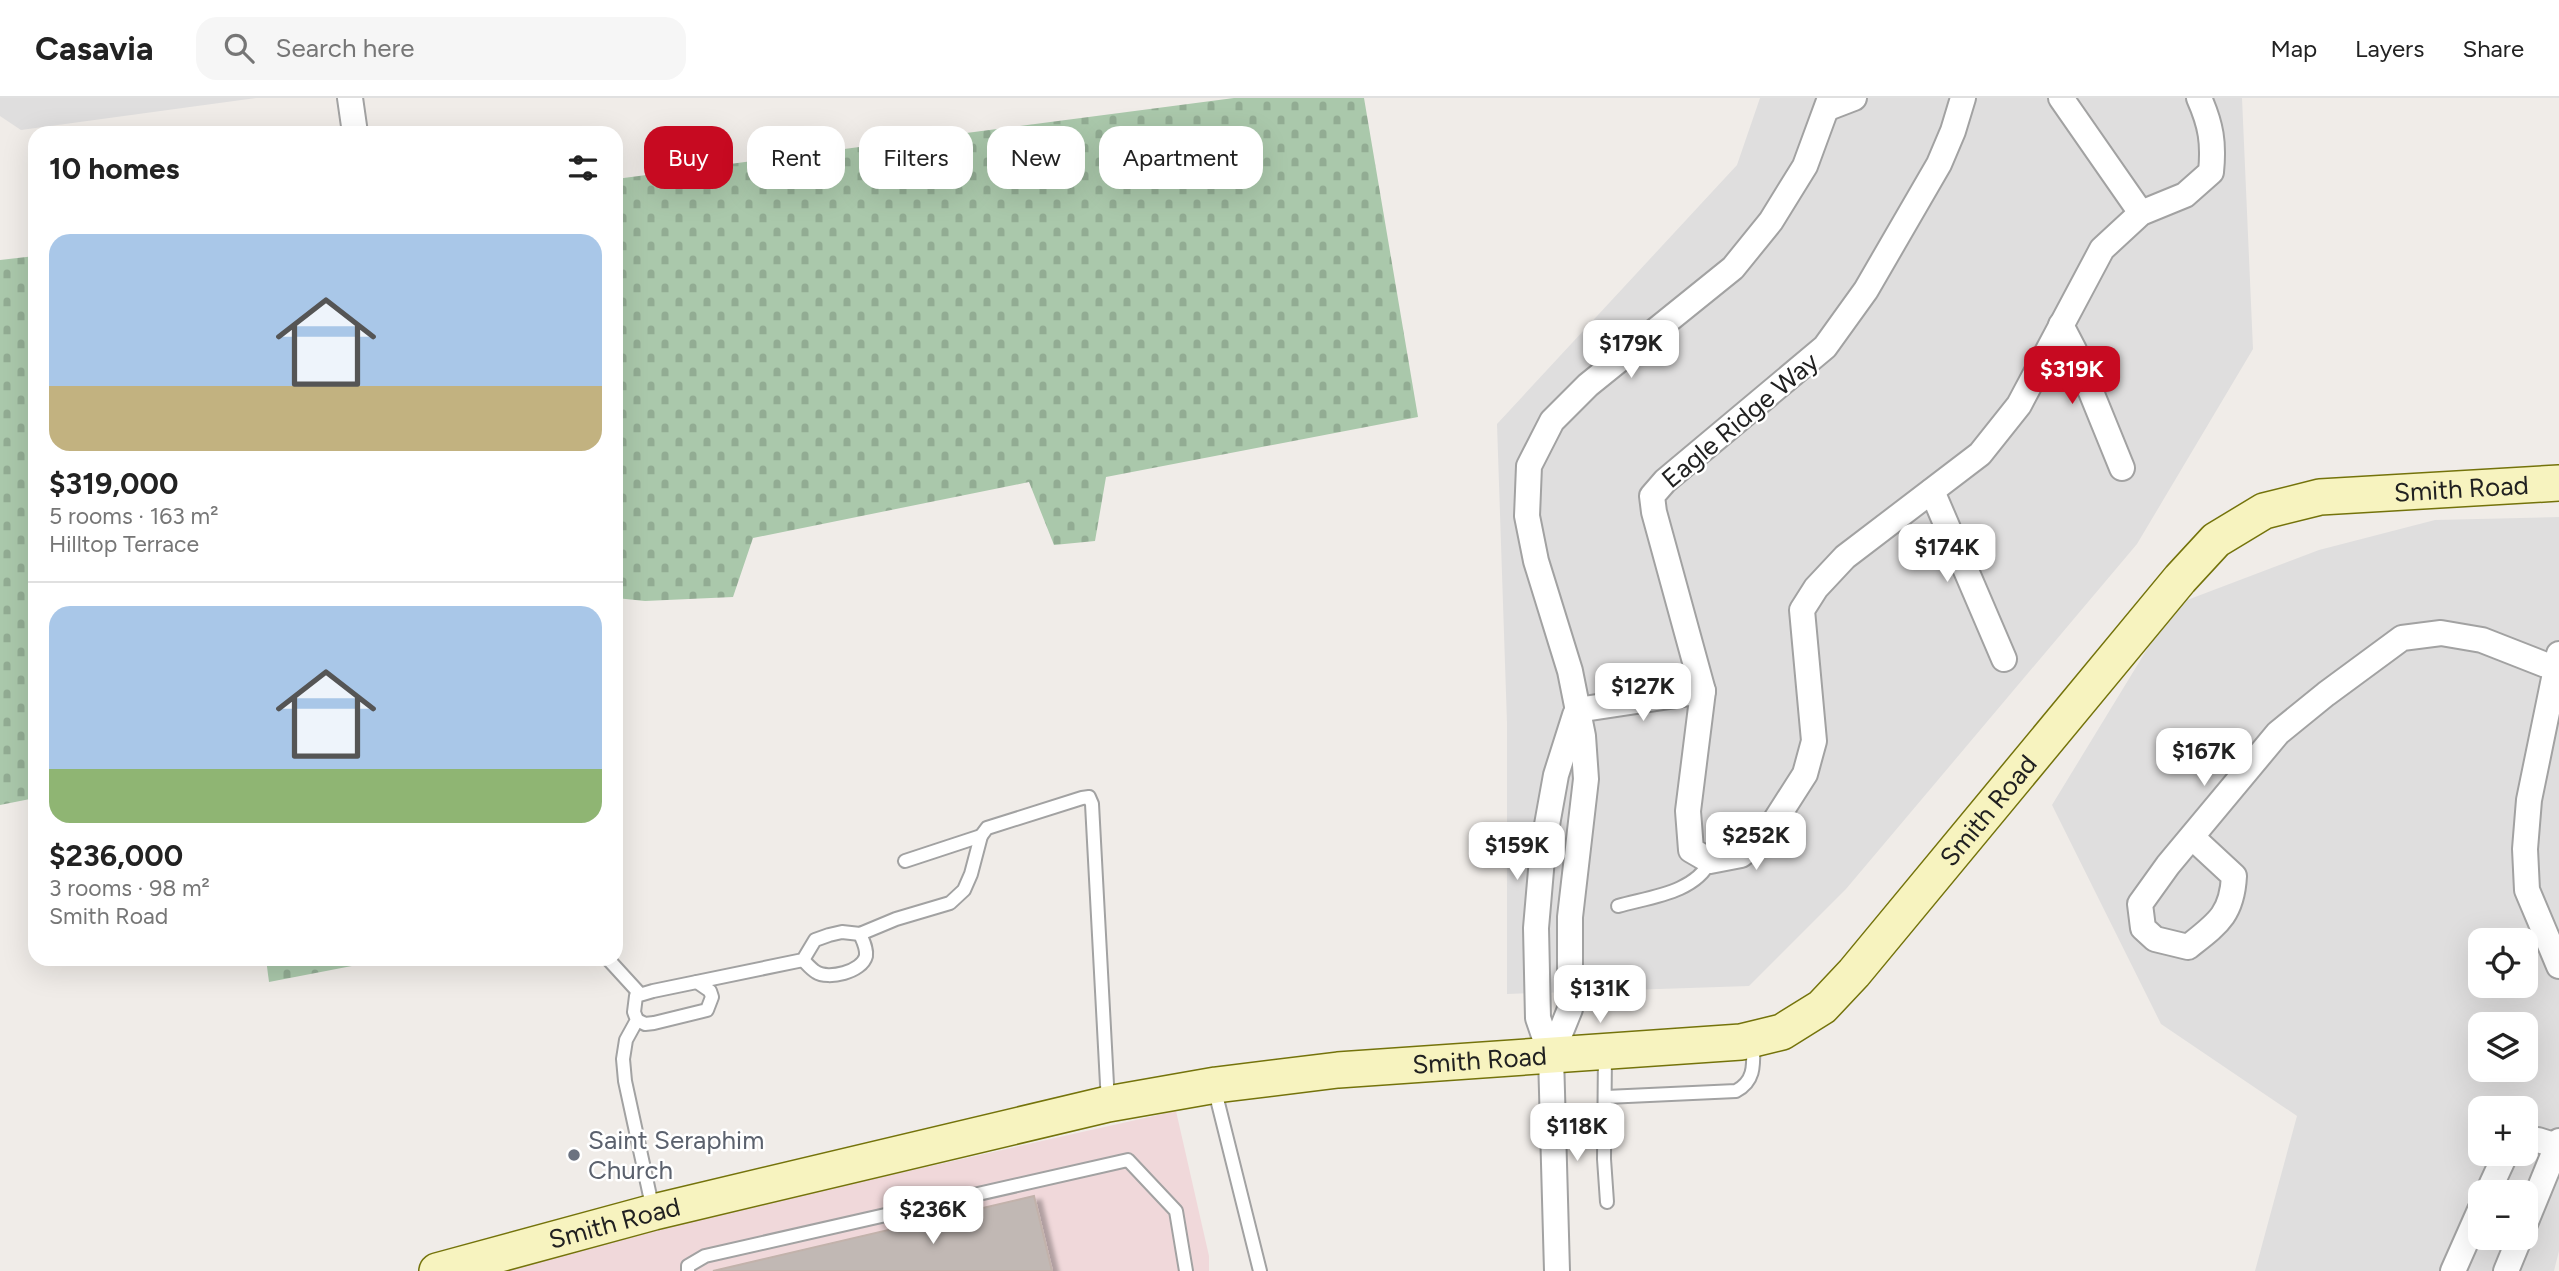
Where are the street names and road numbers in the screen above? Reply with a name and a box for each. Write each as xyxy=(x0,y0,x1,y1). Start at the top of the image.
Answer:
street label: Eagle Ridge Way xyxy=(1655,345,1825,495)
street label: Smith Road xyxy=(2393,469,2530,509)
street label: Smith Road xyxy=(1933,748,2044,873)
street label: Smith Road xyxy=(1411,1040,1548,1081)
street label: Smith Road xyxy=(545,1190,684,1256)

